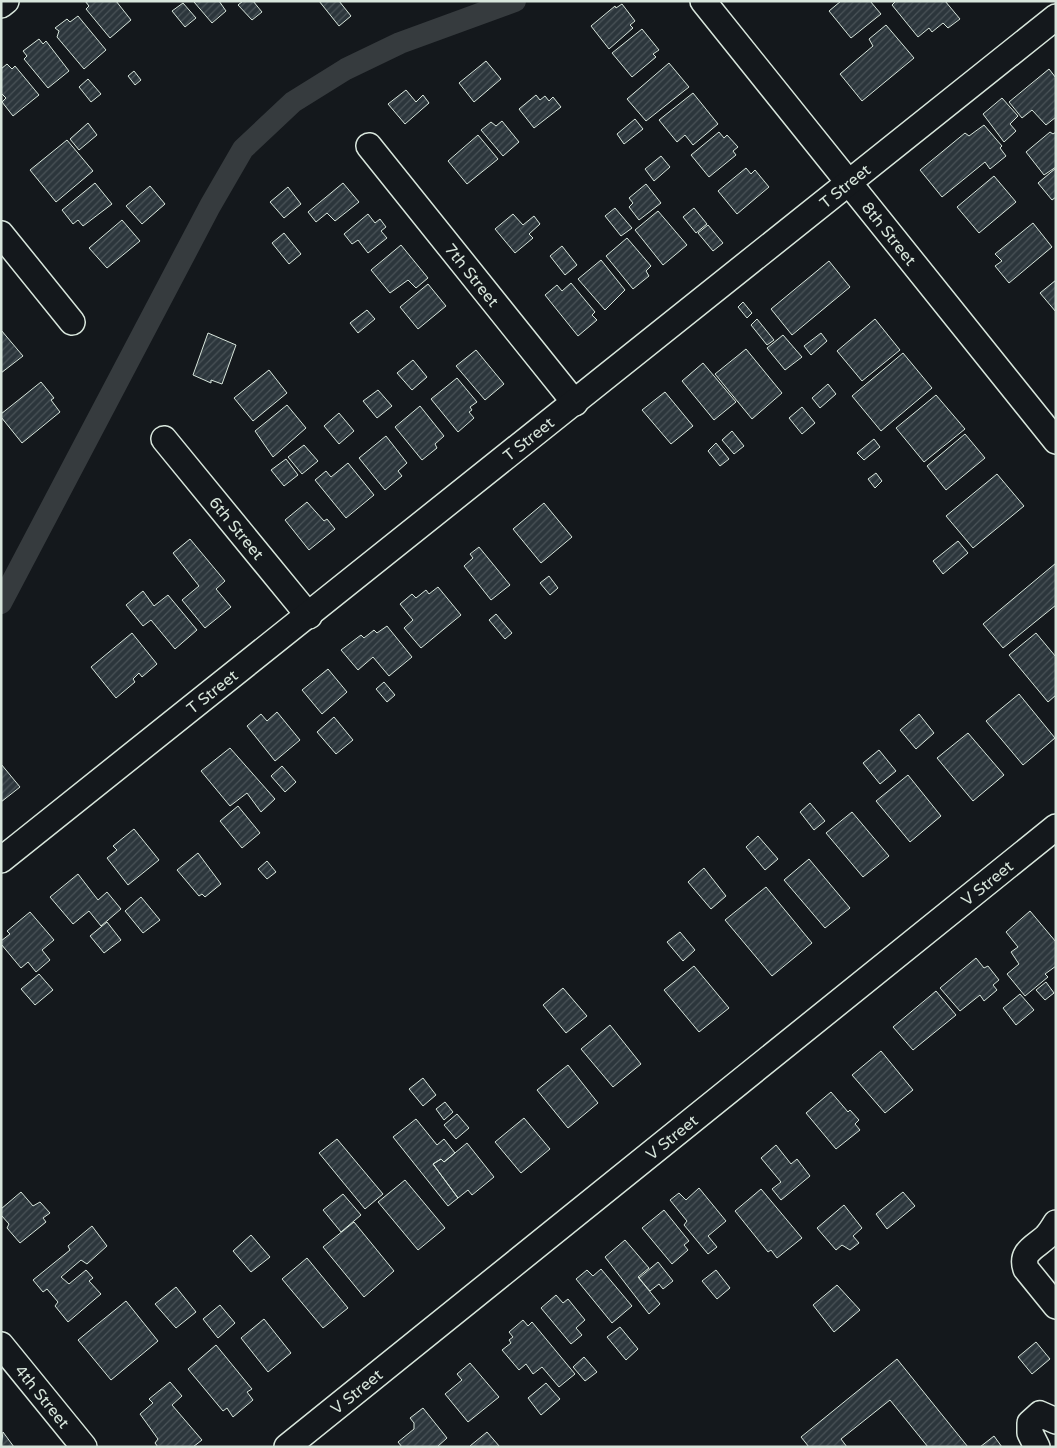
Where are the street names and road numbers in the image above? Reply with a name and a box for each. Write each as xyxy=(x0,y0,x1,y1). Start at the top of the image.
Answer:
street label: T Street xyxy=(816,160,875,213)
street label: 8th Street xyxy=(857,198,920,270)
street label: 7th Street xyxy=(440,240,503,311)
street label: T Street xyxy=(499,413,559,466)
street label: 6th Street xyxy=(204,493,268,564)
street label: T Street xyxy=(183,666,242,719)
street label: V Street xyxy=(957,857,1018,910)
street label: V Street xyxy=(642,1111,702,1165)
street label: 4th Street xyxy=(10,1361,74,1433)
street label: V Street xyxy=(327,1365,387,1419)

